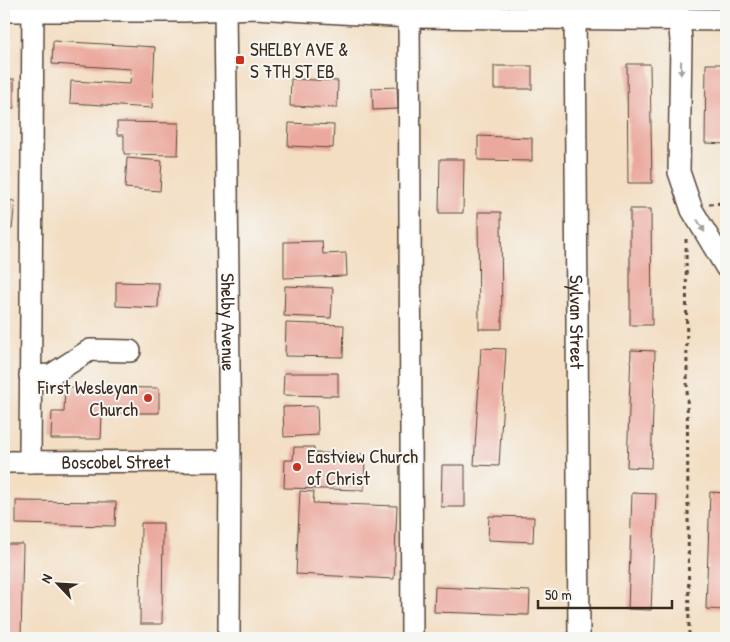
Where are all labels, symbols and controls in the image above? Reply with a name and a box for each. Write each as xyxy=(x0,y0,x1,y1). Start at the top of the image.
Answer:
place label: SHELBY AVE & S 7TH ST EB xyxy=(250,36,348,84)
marker: SHELBY AVE & S 7TH ST EB xyxy=(234,54,246,66)
one-way arrow xyxy=(676,60,684,76)
one-way arrow xyxy=(697,219,706,232)
street label: Shelby Avenue xyxy=(215,273,242,371)
street label: Sylvan Street xyxy=(564,275,590,370)
place label: First Wesleyan Church xyxy=(37,374,138,422)
marker: First Wesleyan Church xyxy=(142,392,154,404)
place label: Eastview Church of Christ xyxy=(307,443,418,491)
street label: Boscobel Street xyxy=(62,448,171,475)
marker: Eastview Church of Christ xyxy=(291,461,303,473)
north arrow xyxy=(32,560,82,610)
text: N xyxy=(36,570,56,586)
scale bar xyxy=(538,577,671,609)
text: 50 m xyxy=(545,584,572,605)

